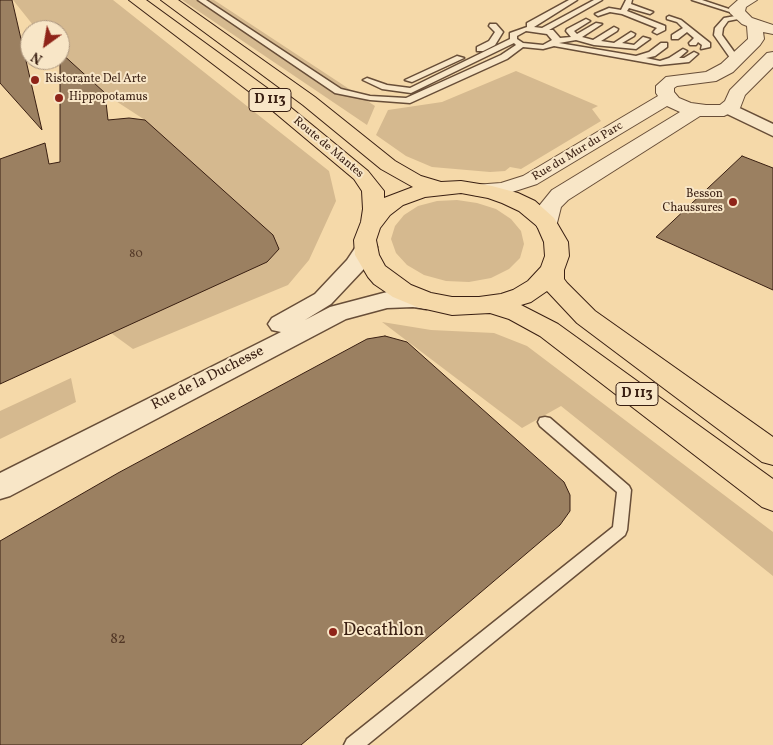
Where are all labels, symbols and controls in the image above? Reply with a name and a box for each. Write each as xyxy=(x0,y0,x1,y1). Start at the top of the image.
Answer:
north arrow xyxy=(20,20,70,70)
text: N xyxy=(28,47,47,68)
place label: Ristorante Del Arte xyxy=(45,73,146,87)
marker: Ristorante Del Arte xyxy=(29,74,41,86)
road number: D 113 xyxy=(249,88,291,112)
place label: Hippopotamus xyxy=(69,91,148,105)
marker: Hippopotamus xyxy=(53,92,65,104)
street label: Route de Mantes xyxy=(290,114,366,182)
street label: Rue du Mur du Parc xyxy=(530,119,626,185)
place label: Besson Chaussures xyxy=(662,188,723,216)
marker: Besson Chaussures xyxy=(727,196,739,208)
house number: 80 xyxy=(129,248,143,262)
street label: Rue de la Duchesse xyxy=(149,343,267,415)
road number: D 113 xyxy=(616,382,658,406)
place label: Decathlon xyxy=(343,621,424,643)
marker: Decathlon xyxy=(327,626,339,638)
house number: 82 xyxy=(110,631,126,649)

